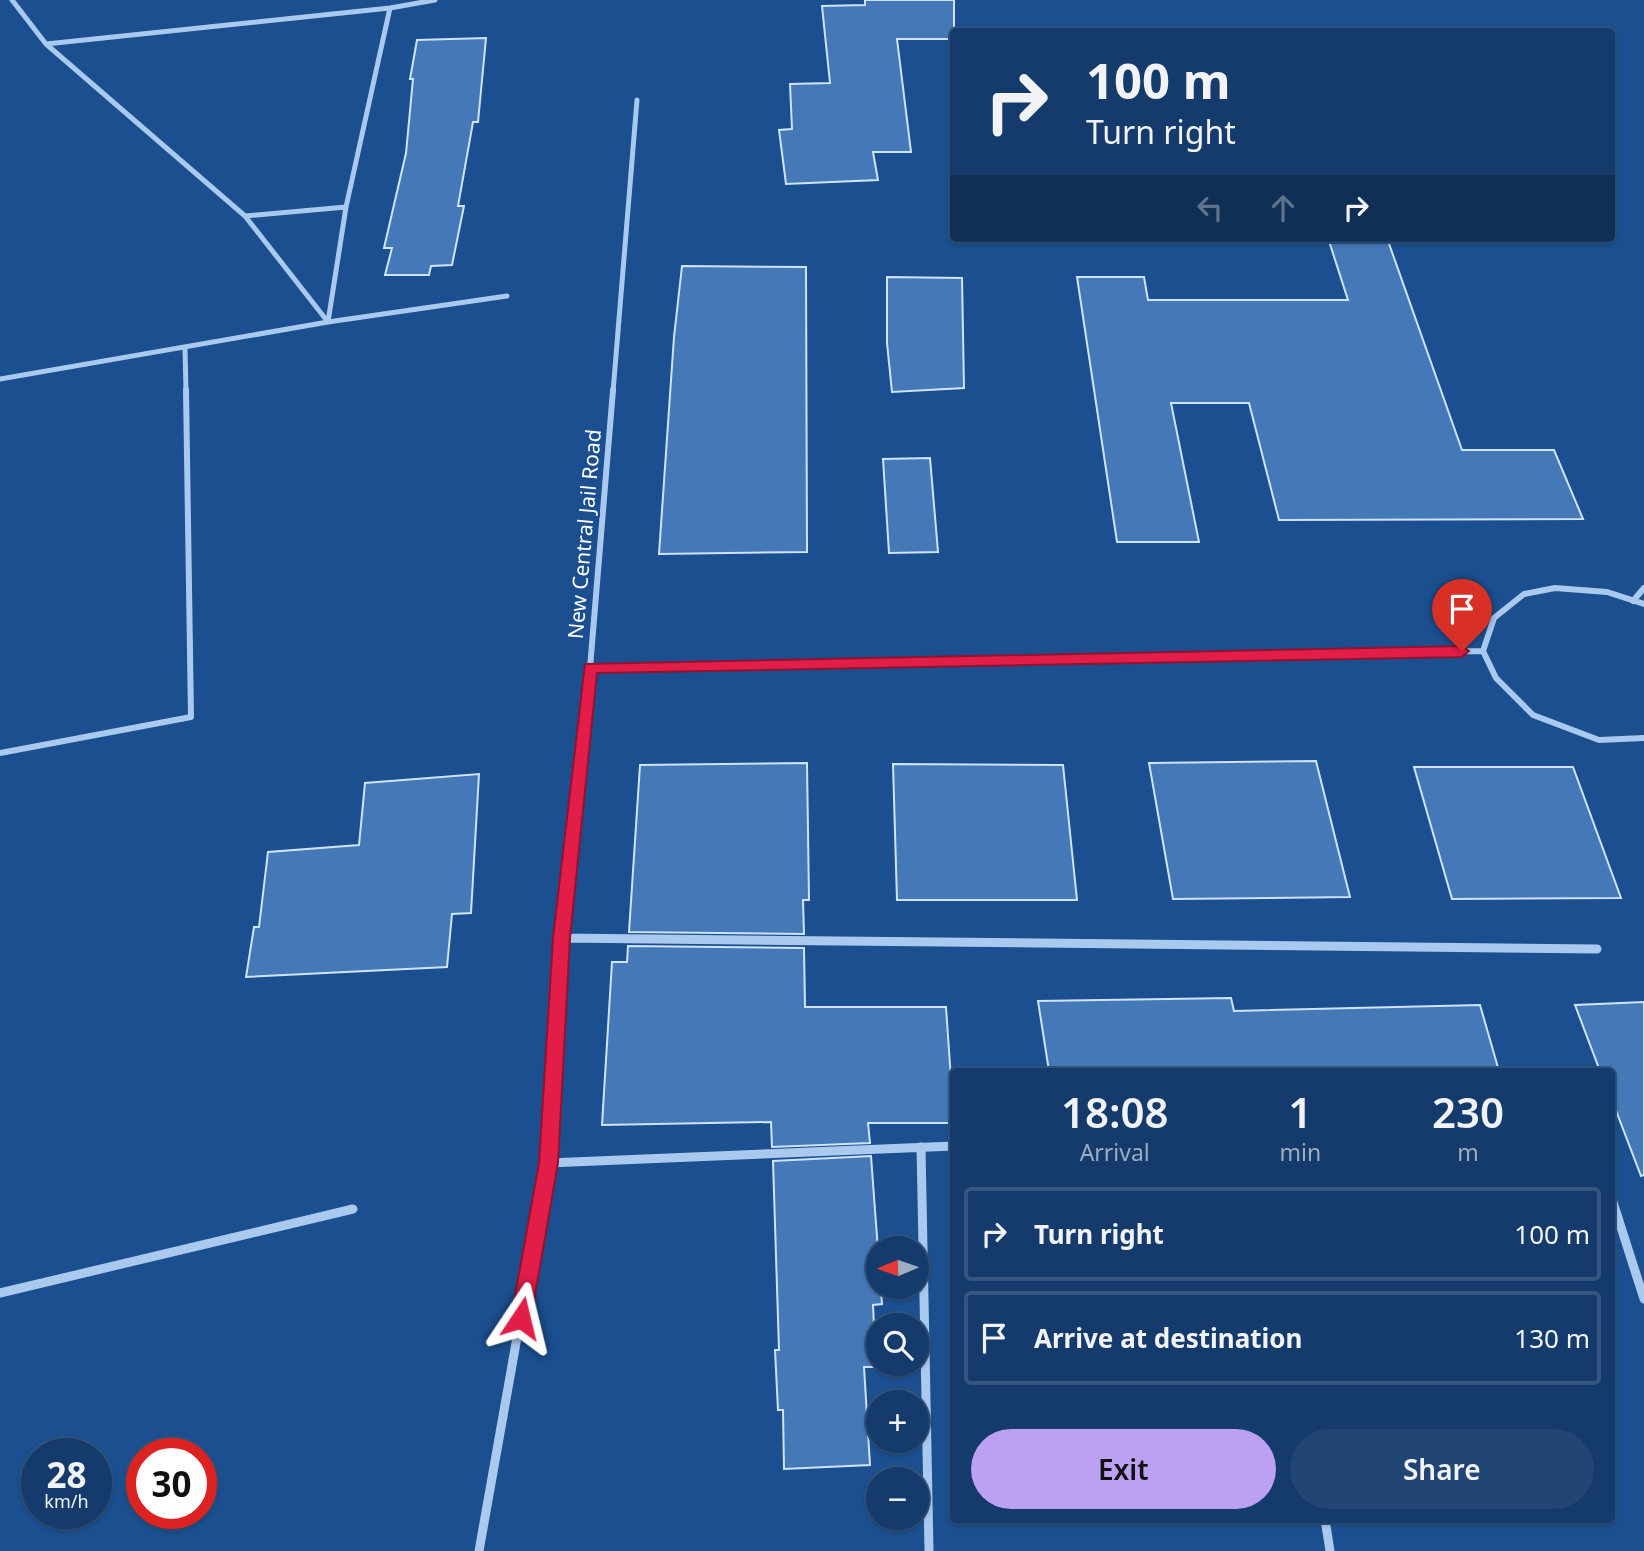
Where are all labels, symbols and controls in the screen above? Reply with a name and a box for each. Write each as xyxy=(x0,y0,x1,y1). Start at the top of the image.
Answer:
text: 100 m xyxy=(1086,47,1231,113)
icon: right xyxy=(971,56,1062,147)
text: Turn right xyxy=(1086,110,1236,153)
icon: left xyxy=(1191,189,1229,227)
icon: ahead xyxy=(1264,189,1302,227)
icon: right xyxy=(1337,189,1375,227)
street label: New Central Jail Road xyxy=(561,428,607,640)
pin xyxy=(1432,579,1492,651)
icon: arrive xyxy=(1443,590,1481,628)
text: 18:08 xyxy=(1061,1083,1169,1140)
text: 1 xyxy=(1288,1083,1312,1140)
text: 230 xyxy=(1432,1083,1504,1140)
text: Arrival xyxy=(1080,1136,1150,1168)
text: min xyxy=(1279,1136,1321,1168)
text: m xyxy=(1457,1136,1479,1168)
icon: right xyxy=(975,1215,1013,1253)
text: Turn right xyxy=(1034,1216,1164,1252)
text: 100 m xyxy=(1514,1216,1590,1252)
north arrow xyxy=(866,1236,929,1298)
map controls xyxy=(866,1236,929,1530)
position arrow xyxy=(484,1281,558,1355)
button: search xyxy=(866,1313,929,1376)
icon: arrive xyxy=(975,1319,1013,1357)
text: Arrive at destination xyxy=(1034,1320,1303,1356)
text: 130 m xyxy=(1514,1320,1590,1356)
button: + xyxy=(866,1390,929,1453)
button: Exit xyxy=(971,1429,1276,1509)
button: Share xyxy=(1290,1429,1594,1509)
speed limit sign: 30 xyxy=(126,1438,217,1529)
text: 28 xyxy=(46,1451,87,1498)
button: − xyxy=(866,1467,929,1530)
text: km/h xyxy=(44,1489,89,1513)

